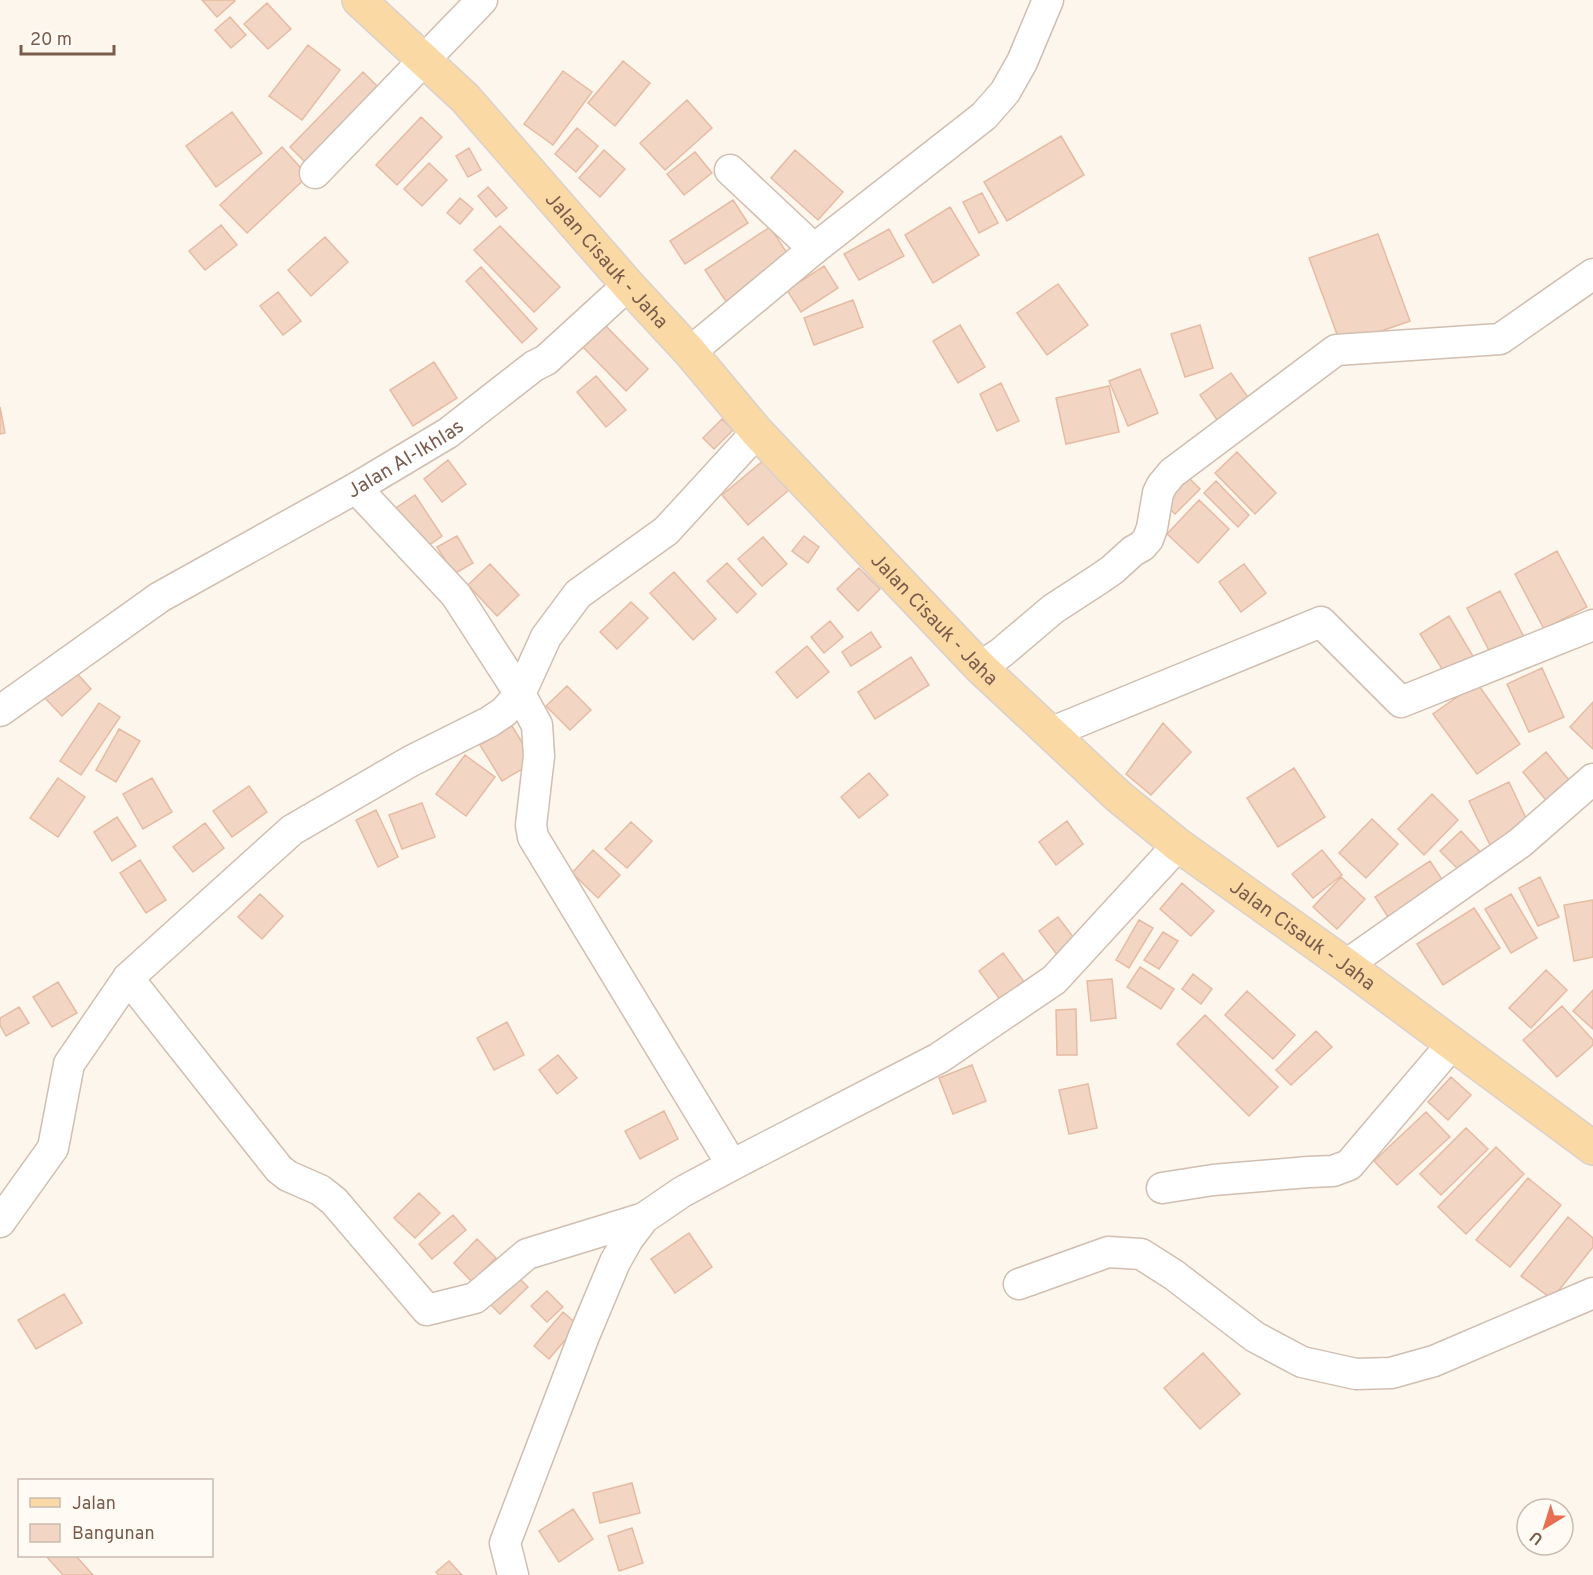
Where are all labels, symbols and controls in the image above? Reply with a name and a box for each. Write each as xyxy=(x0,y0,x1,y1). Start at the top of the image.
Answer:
scale bar xyxy=(21,18,114,56)
text: 20 m xyxy=(30,29,72,52)
street label: Jalan Cisauk - Jaha xyxy=(538,188,673,335)
street label: Jalan Al-Ikhlas xyxy=(343,414,470,505)
street label: Jalan Cisauk - Jaha xyxy=(864,548,1003,692)
street label: Jalan Cisauk - Jaha xyxy=(1224,875,1380,997)
legend xyxy=(18,1479,213,1557)
text: Jalan xyxy=(72,1493,116,1516)
north arrow xyxy=(1515,1497,1575,1557)
text: Bangunan xyxy=(72,1523,155,1546)
text: U xyxy=(1526,1526,1548,1549)

